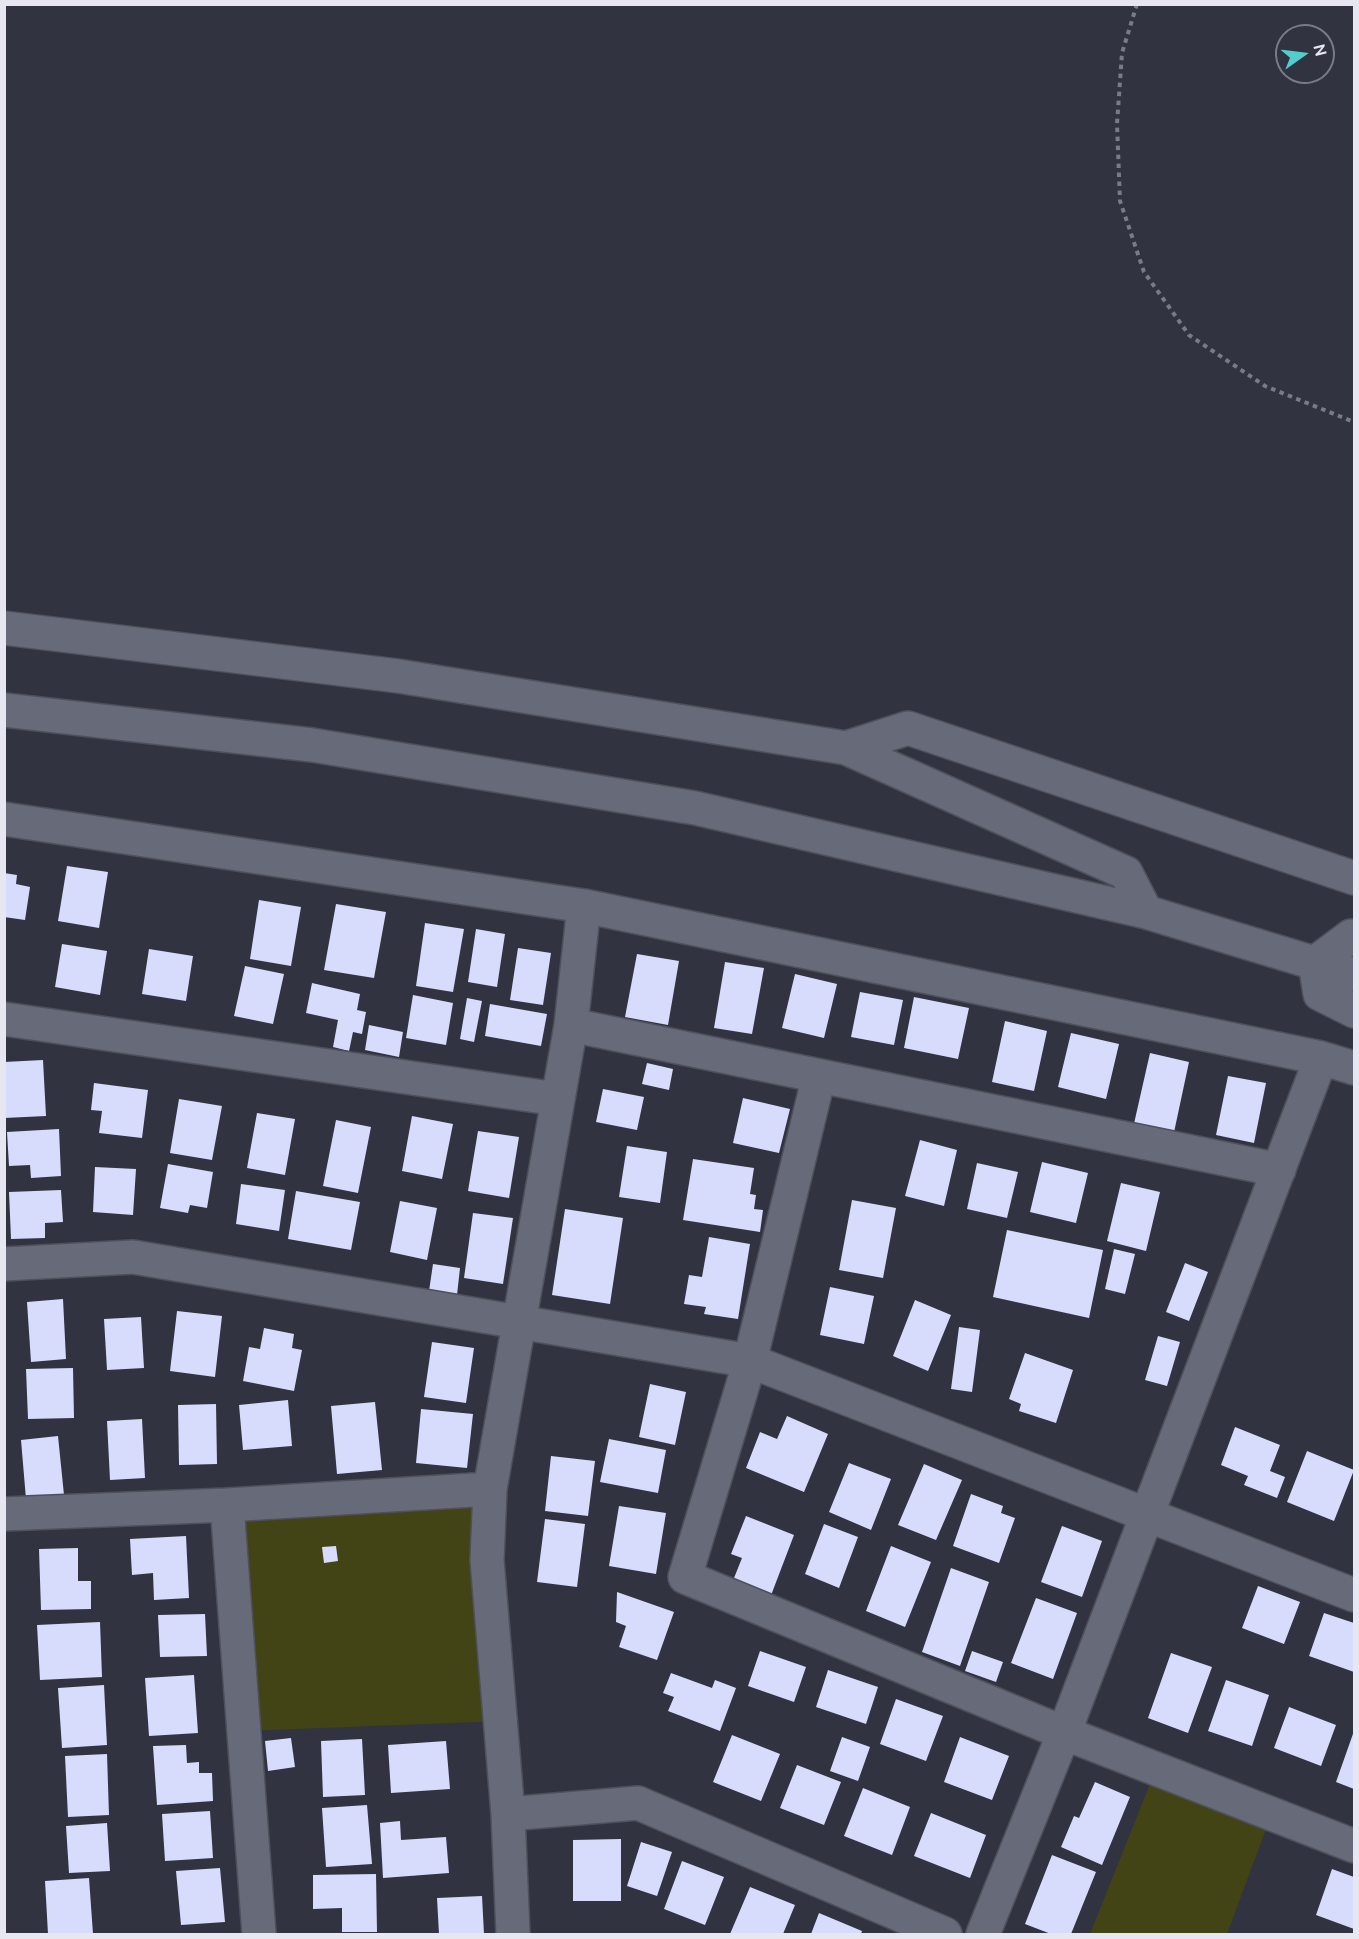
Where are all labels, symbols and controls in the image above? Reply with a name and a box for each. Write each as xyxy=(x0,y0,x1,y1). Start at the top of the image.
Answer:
north arrow xyxy=(1275,24,1335,84)
text: N xyxy=(1310,42,1331,58)

